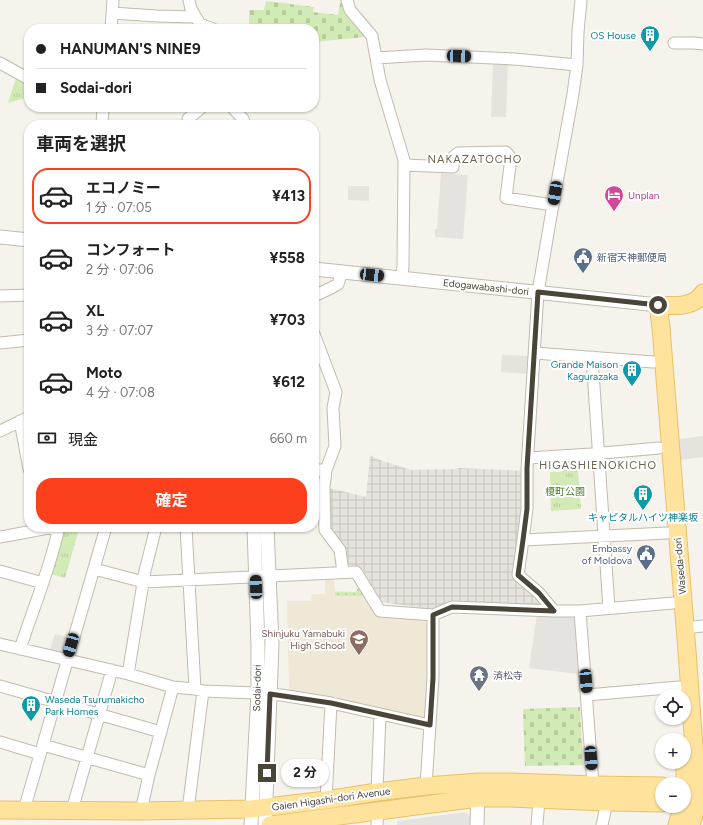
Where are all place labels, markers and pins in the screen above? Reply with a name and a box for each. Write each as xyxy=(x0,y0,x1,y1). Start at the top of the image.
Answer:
building icon: OS House xyxy=(639,24,661,52)
place label: OS House xyxy=(591,29,637,42)
hotel icon: Unplan xyxy=(603,184,625,212)
place label: Unplan xyxy=(628,189,660,202)
public building icon: 新宿天神郵便局 xyxy=(572,246,594,274)
place label: 新宿天神郵便局 xyxy=(597,251,667,264)
place label: Grande Maison Kagurazaka xyxy=(551,358,618,383)
building icon: Grande Maison Kagurazaka xyxy=(621,359,643,387)
building icon: キャピタルハイツ神楽坂 xyxy=(632,483,654,511)
place label: キャピタルハイツ神楽坂 xyxy=(588,511,698,524)
place label: Embassy of Moldova xyxy=(582,542,633,567)
public building icon: Embassy of Moldova xyxy=(635,543,657,571)
place label: Shinjuku Yamabuki High School xyxy=(261,627,345,652)
school or university icon: Shinjuku Yamabuki High School xyxy=(348,628,370,656)
temple icon: 済松寺 xyxy=(468,664,490,692)
place label: 済松寺 xyxy=(493,669,523,682)
place label: Waseda Tsurumakicho Park Homes xyxy=(45,693,145,718)
building icon: Waseda Tsurumakicho Park Homes xyxy=(20,694,42,722)

